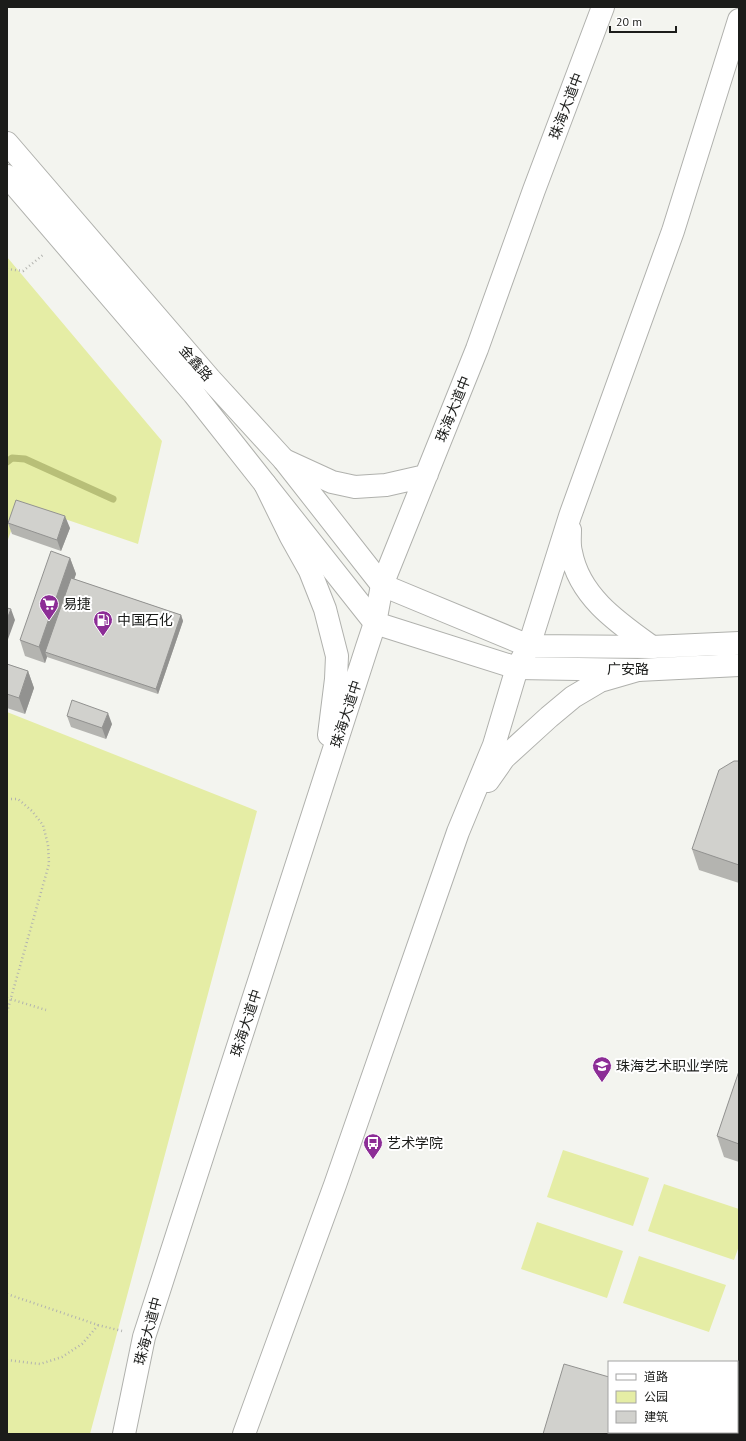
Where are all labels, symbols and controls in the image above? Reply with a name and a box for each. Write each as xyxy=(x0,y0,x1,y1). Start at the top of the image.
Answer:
scale bar xyxy=(610,8,676,34)
text: 20 m xyxy=(616,14,642,29)
street label: 珠海大道中 xyxy=(545,70,587,142)
street label: 金鑫路 xyxy=(175,341,217,385)
street label: 珠海大道中 xyxy=(432,373,474,445)
supermarket icon: 易捷 xyxy=(38,593,60,621)
place label: 易捷 xyxy=(63,595,91,613)
fuel station icon: 中国石化 xyxy=(92,609,114,637)
place label: 中国石化 xyxy=(117,611,173,629)
street label: 广安路 xyxy=(607,660,649,678)
street label: 珠海大道中 xyxy=(327,678,365,750)
street label: 珠海大道中 xyxy=(227,987,265,1059)
school or university icon: 珠海艺术职业学院 xyxy=(591,1055,613,1083)
place label: 珠海艺术职业学院 xyxy=(616,1057,728,1075)
bus stop icon: 艺术学院 xyxy=(362,1132,384,1160)
place label: 艺术学院 xyxy=(387,1134,443,1152)
street label: 珠海大道中 xyxy=(130,1295,166,1367)
legend xyxy=(608,1361,738,1433)
text: 道路 xyxy=(644,1369,668,1384)
text: 公园 xyxy=(644,1389,668,1404)
text: 建筑 xyxy=(644,1409,668,1424)

